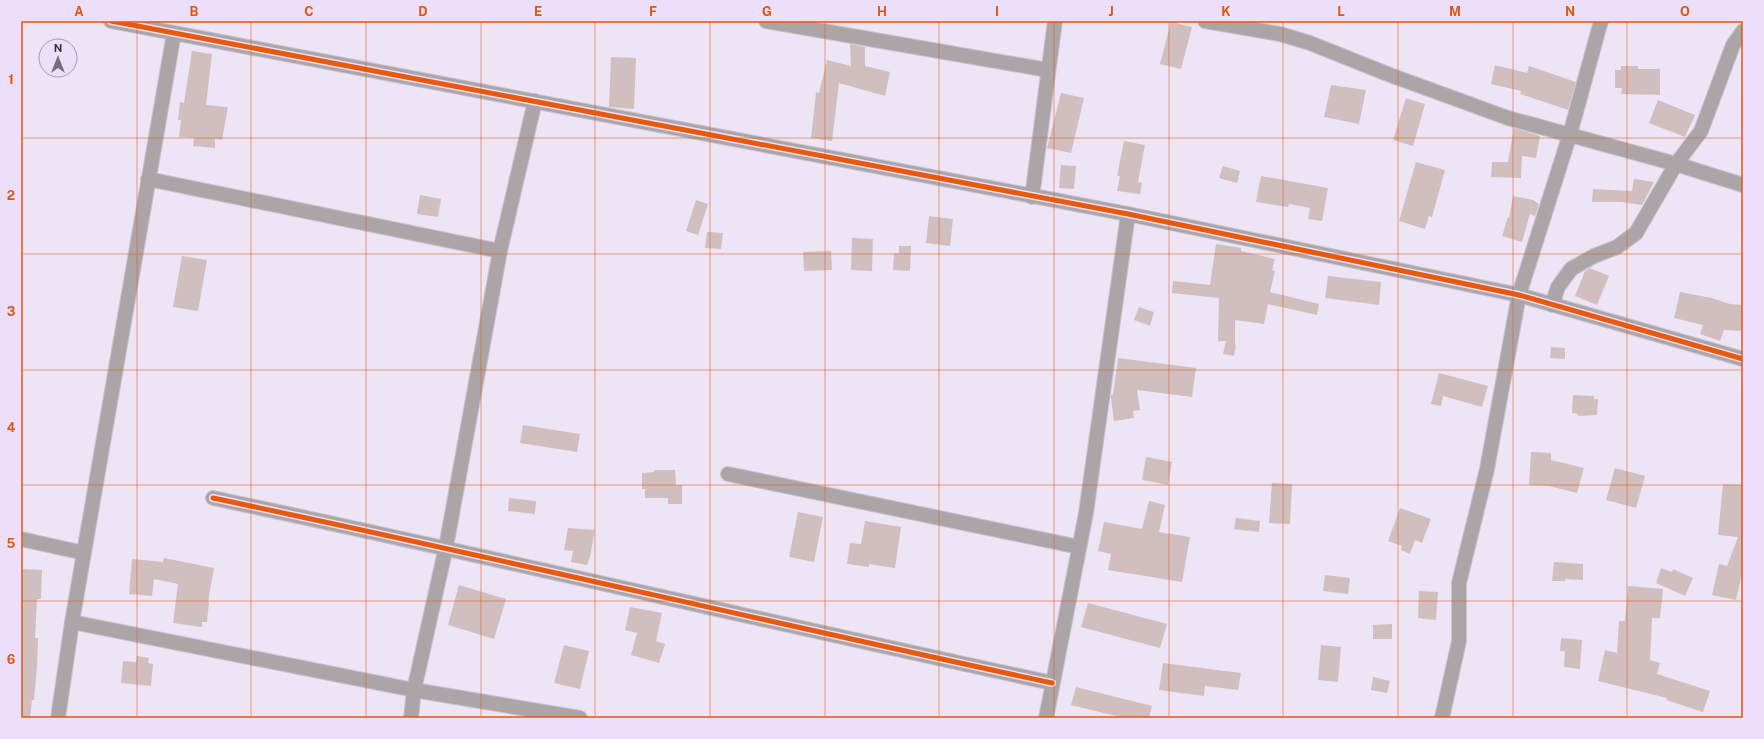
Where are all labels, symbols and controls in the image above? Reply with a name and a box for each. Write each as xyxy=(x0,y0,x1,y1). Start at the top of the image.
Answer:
text: A xyxy=(74,4,84,19)
text: B xyxy=(190,4,199,19)
text: C xyxy=(304,4,314,19)
text: D xyxy=(418,4,428,19)
text: E xyxy=(534,4,542,19)
text: F xyxy=(649,4,657,19)
text: G xyxy=(762,4,772,19)
text: H xyxy=(877,4,887,19)
text: I xyxy=(995,4,999,19)
text: J xyxy=(1108,4,1114,19)
text: K xyxy=(1221,4,1231,19)
text: L xyxy=(1337,4,1345,19)
text: M xyxy=(1449,4,1461,19)
text: N xyxy=(1565,4,1575,19)
text: O xyxy=(1680,4,1690,19)
north arrow xyxy=(38,38,78,78)
text: N xyxy=(54,42,62,54)
text: 1 xyxy=(8,72,14,87)
text: 2 xyxy=(7,188,15,203)
text: 3 xyxy=(7,304,16,319)
text: 4 xyxy=(7,420,16,435)
text: 5 xyxy=(7,536,16,551)
text: 6 xyxy=(7,652,16,667)

